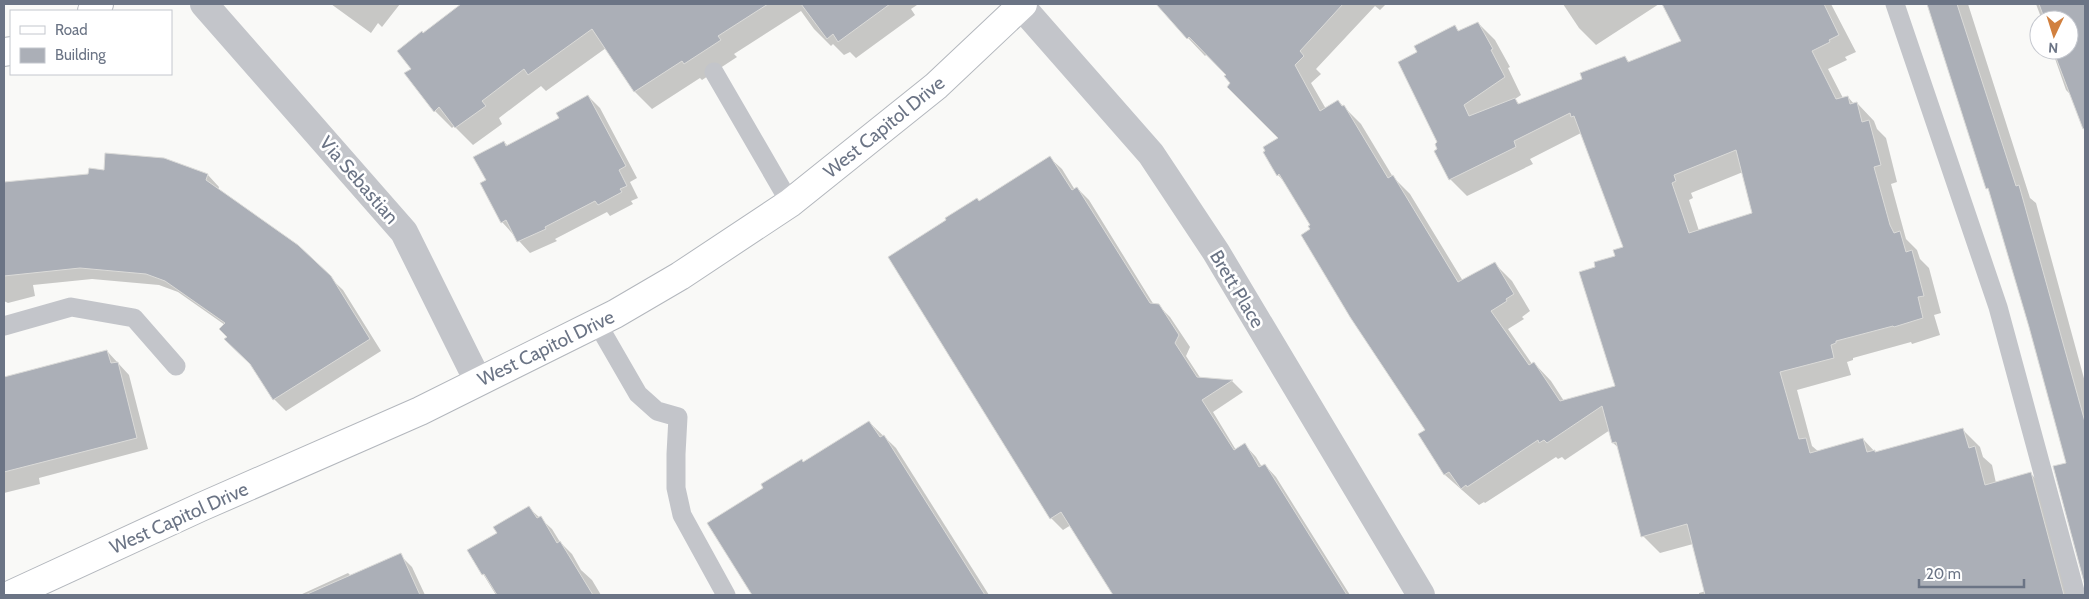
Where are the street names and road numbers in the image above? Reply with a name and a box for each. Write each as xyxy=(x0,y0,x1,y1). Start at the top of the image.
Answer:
street label: West Capitol Drive xyxy=(819,71,949,183)
street label: Via Sebastian xyxy=(315,132,403,228)
street label: Brett Place xyxy=(1205,246,1269,332)
street label: West Capitol Drive xyxy=(474,305,618,391)
street label: West Capitol Drive xyxy=(106,477,252,559)

